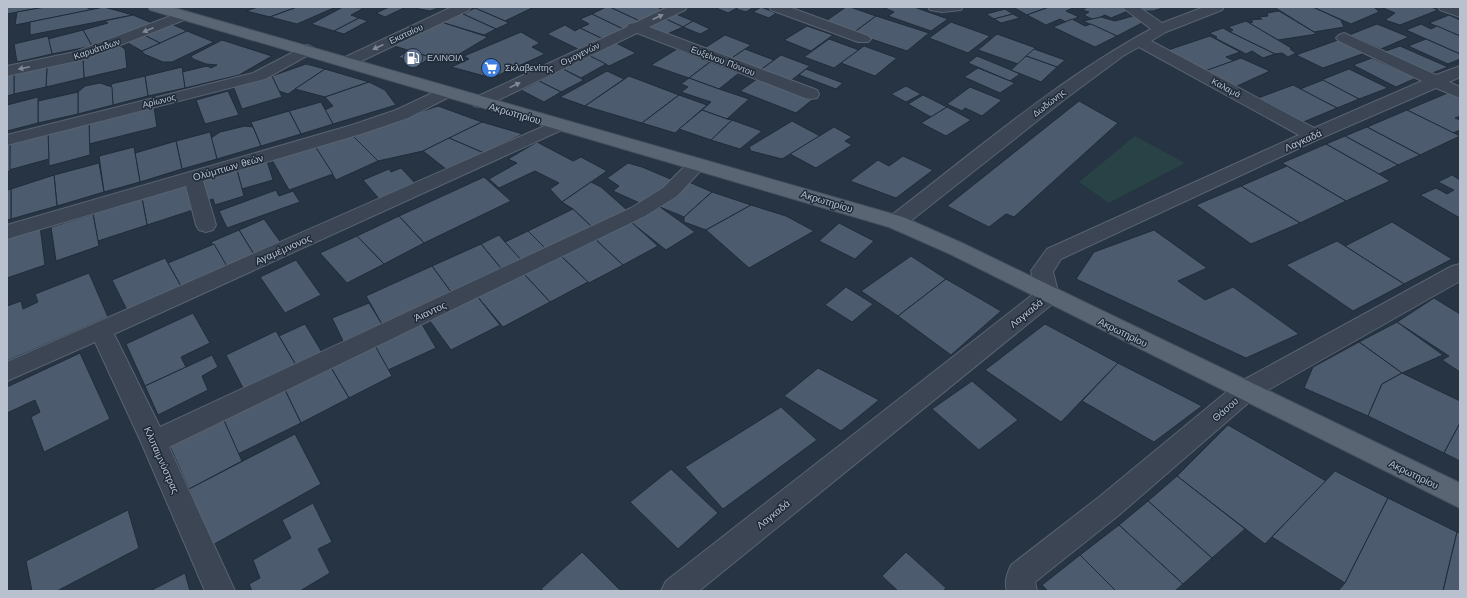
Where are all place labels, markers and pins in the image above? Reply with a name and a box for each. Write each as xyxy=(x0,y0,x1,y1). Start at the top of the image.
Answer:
fuel station icon: ΕΛΙΝΟΙΛ xyxy=(402,47,424,69)
place label: ΕΛΙΝΟΙΛ xyxy=(427,53,464,63)
supermarket icon: Σκλαβενίτης xyxy=(480,57,502,79)
place label: Σκλαβενίτης xyxy=(505,63,554,73)

